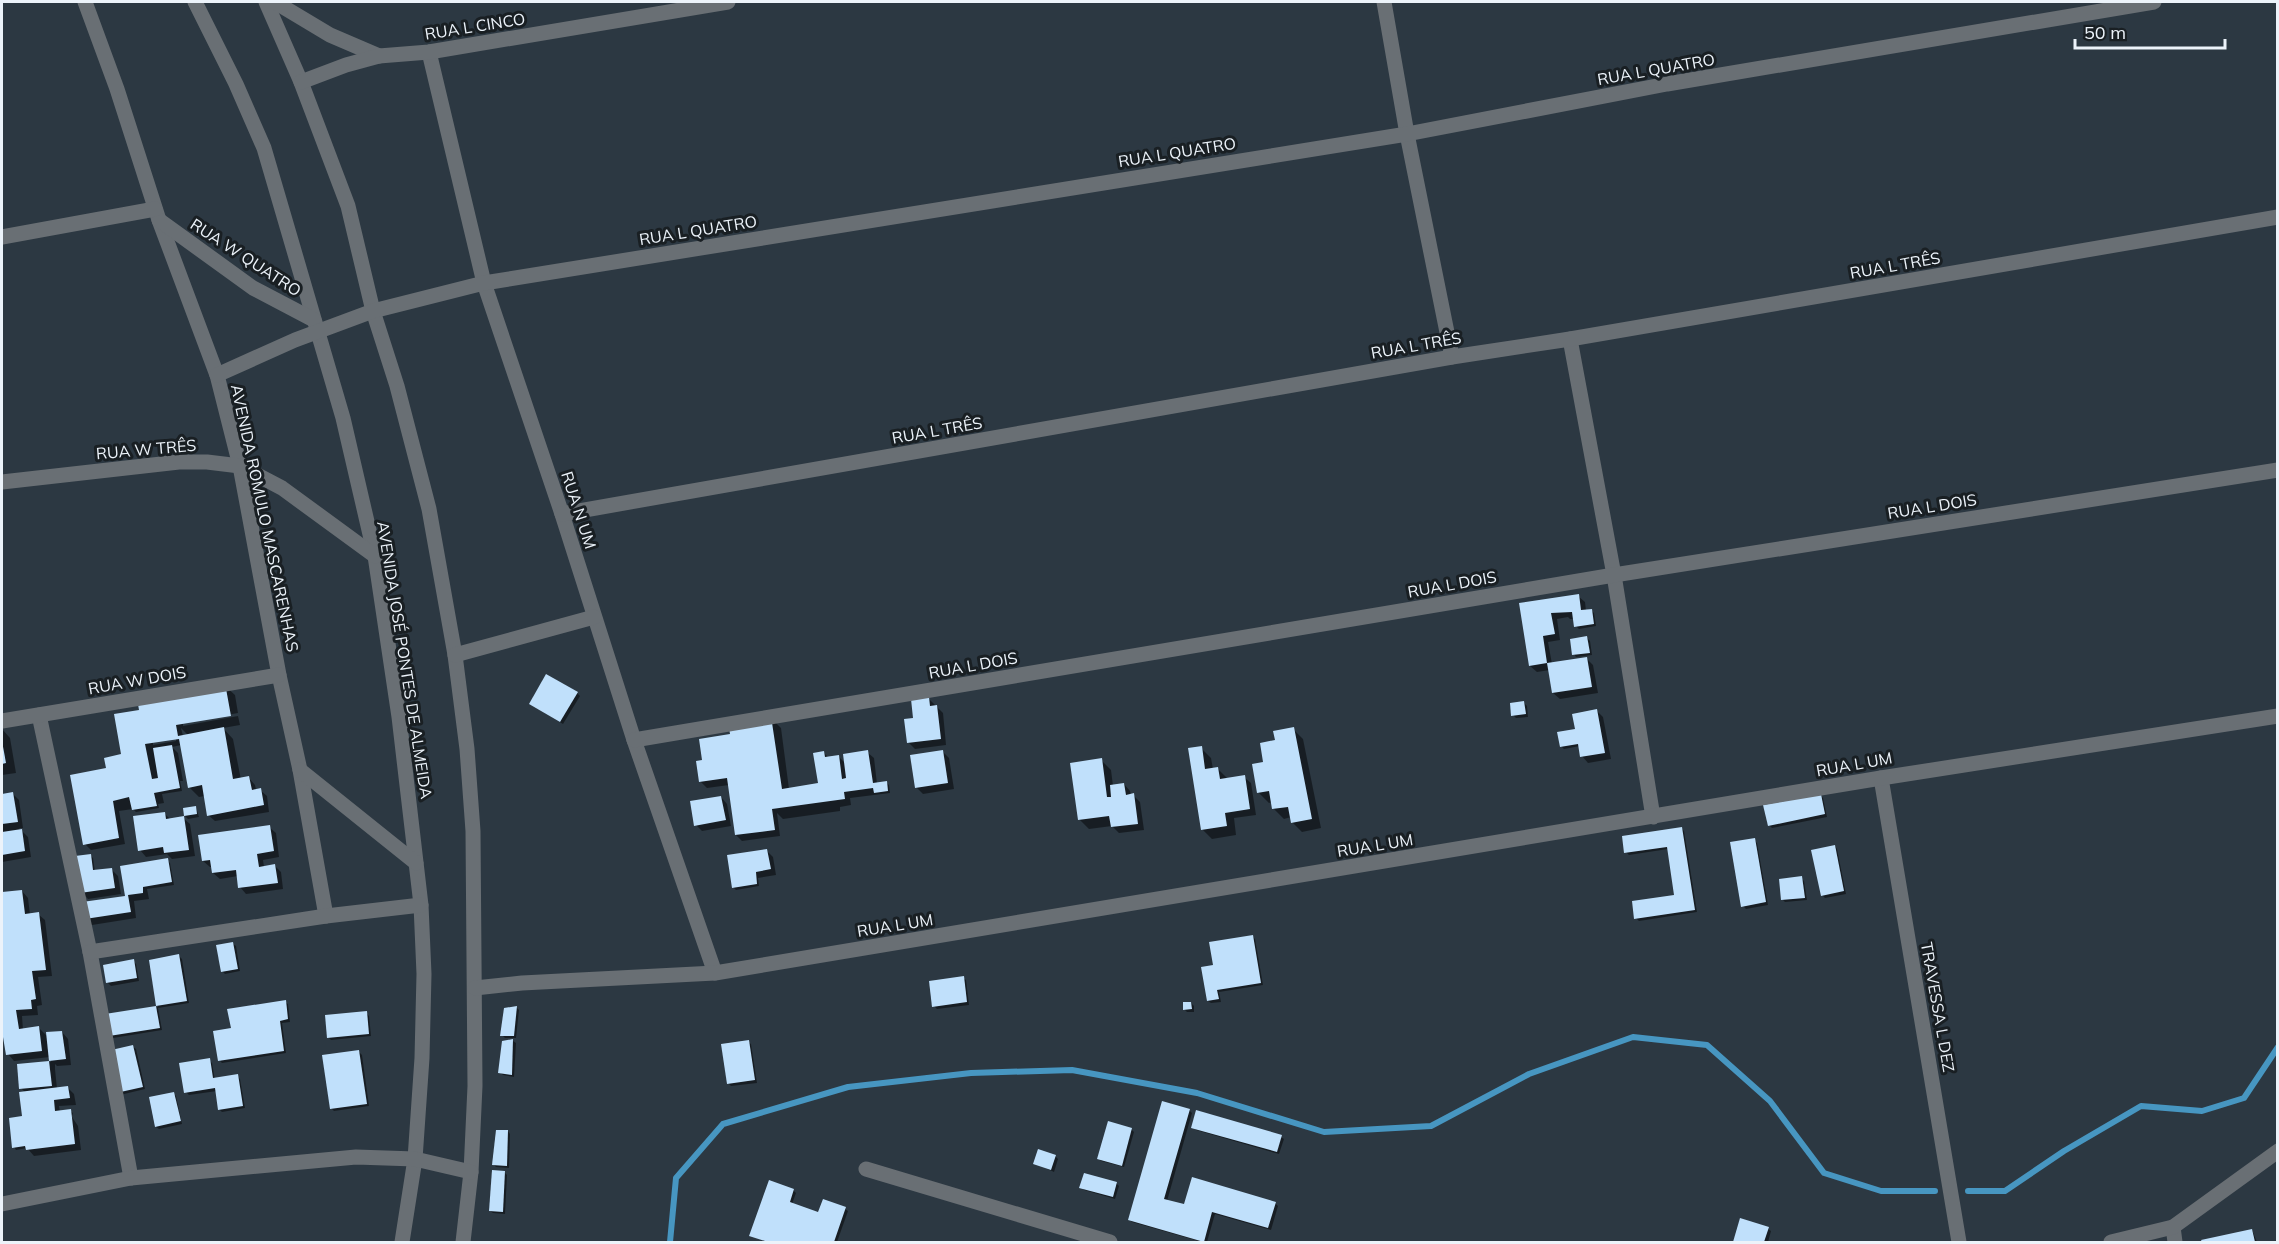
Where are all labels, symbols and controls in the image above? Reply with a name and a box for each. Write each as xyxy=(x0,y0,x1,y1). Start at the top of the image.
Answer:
street label: RUA L CINCO xyxy=(423,8,527,44)
scale bar xyxy=(2075,12,2225,50)
text: 50 m xyxy=(2084,21,2126,44)
street label: RUA L QUATRO xyxy=(1596,49,1716,89)
street label: RUA L QUATRO xyxy=(1117,133,1237,171)
street label: RUA L QUATRO xyxy=(638,211,758,249)
street label: RUA W QUATRO xyxy=(187,214,305,300)
street label: RUA L TRÊS xyxy=(1848,247,1942,283)
street label: RUA L TRÊS xyxy=(1369,327,1463,363)
street label: AVENIDA ROMULO MASCARENHAS xyxy=(227,383,303,654)
street label: RUA L TRÊS xyxy=(890,412,984,448)
street label: RUA W TRÊS xyxy=(95,435,197,463)
street label: RUA N UM xyxy=(557,469,601,551)
street label: RUA L DOIS xyxy=(1886,489,1978,523)
street label: AVENIDA JOSÉ PONTES DE ALMEIDA xyxy=(373,520,437,801)
street label: RUA L DOIS xyxy=(1406,566,1498,602)
street label: RUA L DOIS xyxy=(927,647,1019,683)
street label: RUA W DOIS xyxy=(87,662,188,698)
street label: RUA L UM xyxy=(1814,747,1894,781)
street label: RUA L UM xyxy=(1335,829,1415,861)
street label: RUA L UM xyxy=(855,909,935,941)
street label: TRAVESSA L DEZ xyxy=(1917,941,1959,1073)

